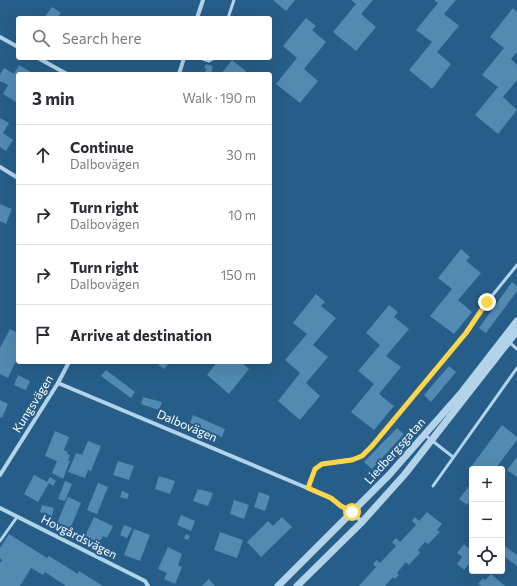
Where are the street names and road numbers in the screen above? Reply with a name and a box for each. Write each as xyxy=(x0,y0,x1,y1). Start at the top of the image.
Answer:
street label: Kungsvägen xyxy=(9,372,55,435)
street label: Dalbovägen xyxy=(155,406,220,444)
street label: Liedbergsgatan xyxy=(361,414,428,486)
street label: Hovgårdsvägen xyxy=(39,511,120,561)

